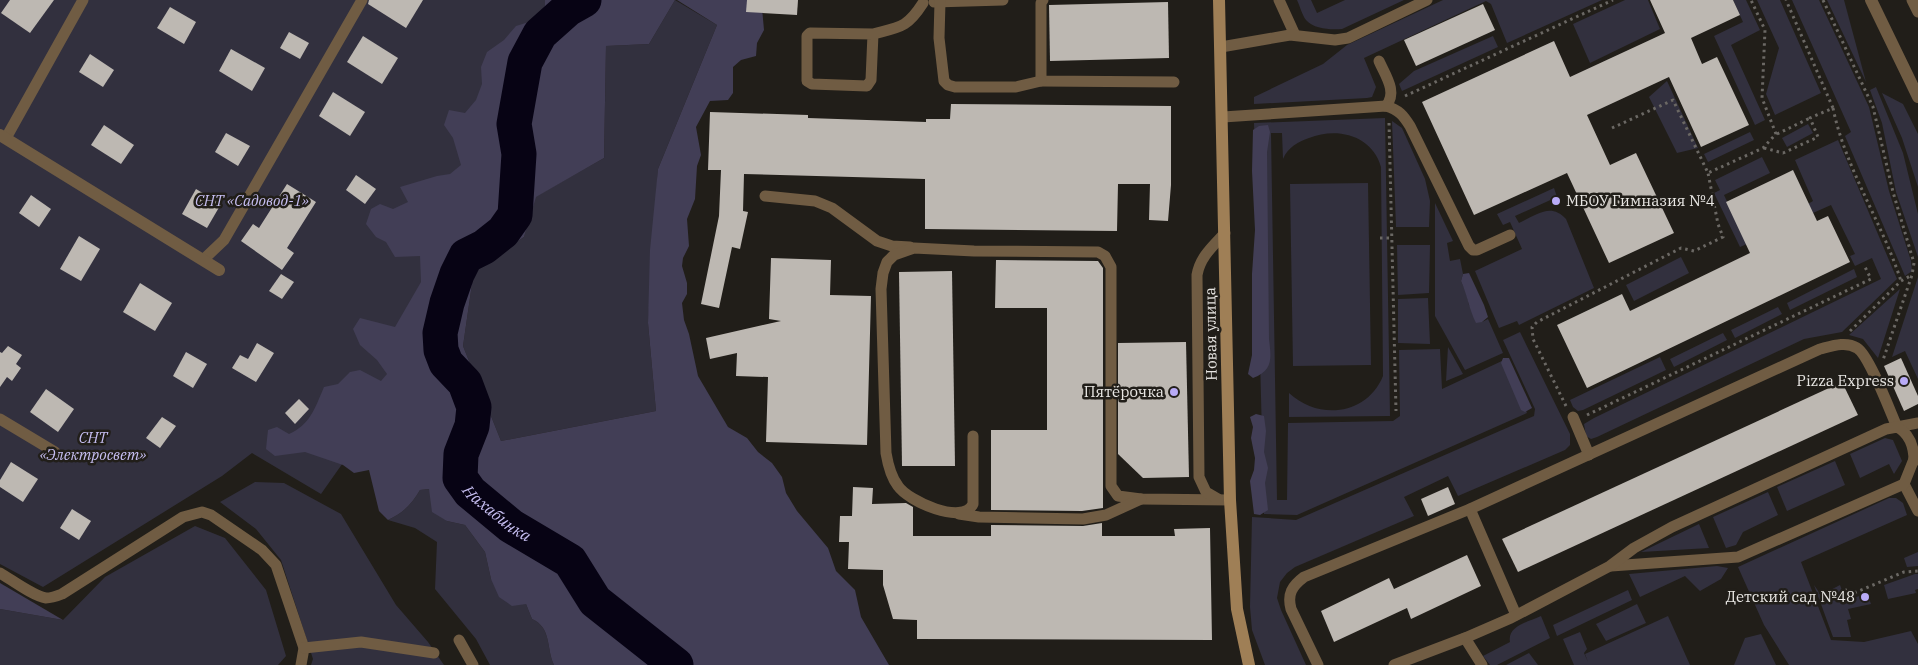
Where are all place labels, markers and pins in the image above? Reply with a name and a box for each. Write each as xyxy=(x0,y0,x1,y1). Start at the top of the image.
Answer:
place label: МБОУ Гимназия №4 xyxy=(1566,191,1715,210)
marker: МБОУ Гимназия №4 xyxy=(1550,195,1562,207)
place label: Pizza Express xyxy=(1797,371,1894,390)
marker: Pizza Express xyxy=(1898,375,1910,387)
place label: Пятёрочка xyxy=(1084,382,1164,401)
marker: Пятёрочка xyxy=(1168,386,1180,398)
place label: Детский сад №48 xyxy=(1726,587,1855,606)
marker: Детский сад №48 xyxy=(1859,591,1871,603)

